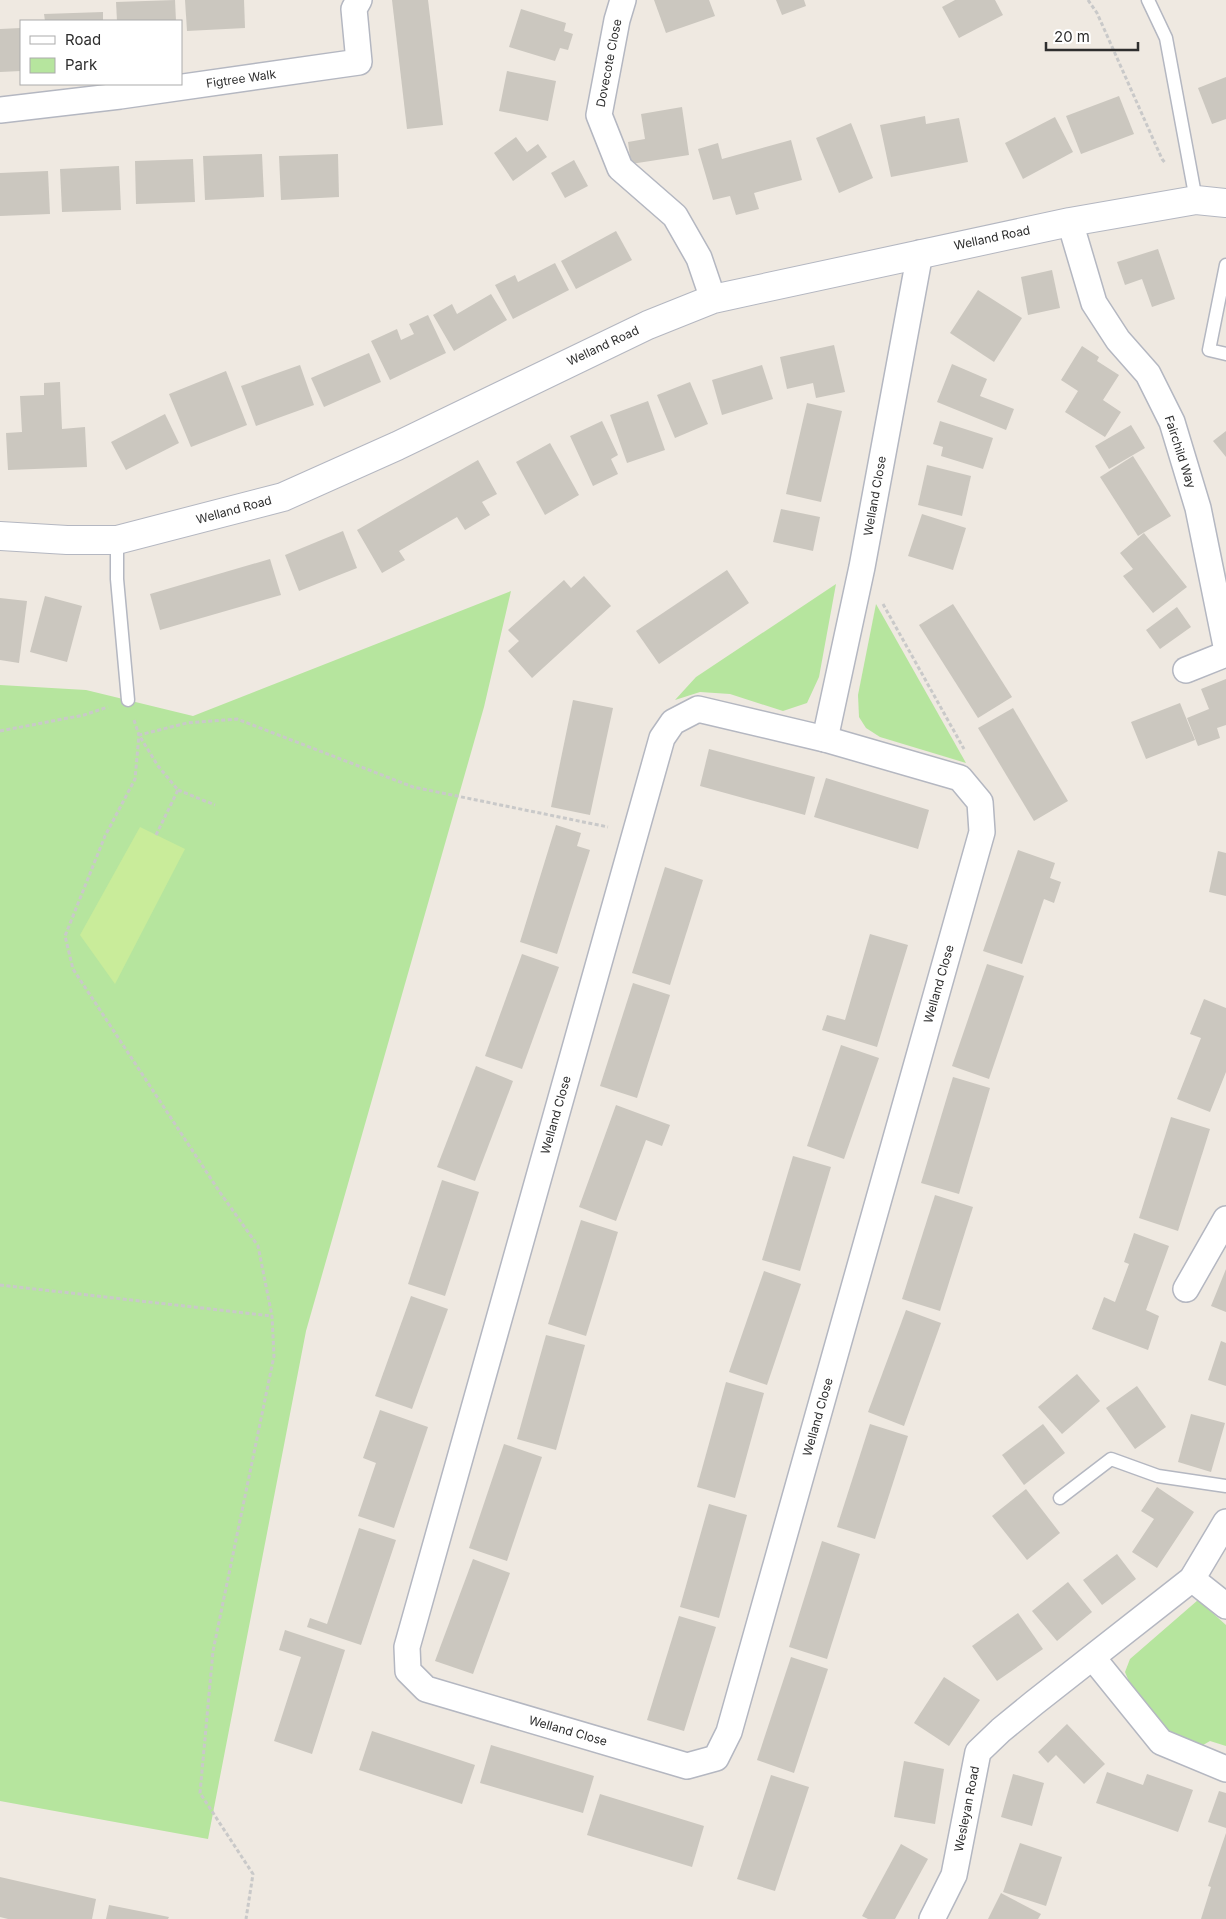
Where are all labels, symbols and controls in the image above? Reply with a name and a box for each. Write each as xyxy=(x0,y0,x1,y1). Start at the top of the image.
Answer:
street label: Dovecote Close xyxy=(593,18,624,108)
legend xyxy=(20,20,182,85)
scale bar xyxy=(1046,20,1138,52)
text: 20 m xyxy=(1054,27,1090,46)
text: Road xyxy=(65,30,101,49)
text: Park xyxy=(65,55,98,74)
street label: Figtree Walk xyxy=(205,66,277,91)
street label: Welland Road xyxy=(952,222,1031,253)
street label: Welland Road xyxy=(564,322,641,369)
street label: Fairchild Way xyxy=(1162,413,1199,490)
street label: Welland Close xyxy=(860,455,889,537)
street label: Welland Road xyxy=(194,492,273,527)
street label: Welland Close xyxy=(920,943,957,1025)
street label: Welland Close xyxy=(537,1074,574,1156)
street label: Welland Close xyxy=(799,1376,836,1458)
street label: Welland Close xyxy=(527,1712,609,1749)
street label: Wesleyan Road xyxy=(951,1765,982,1853)

